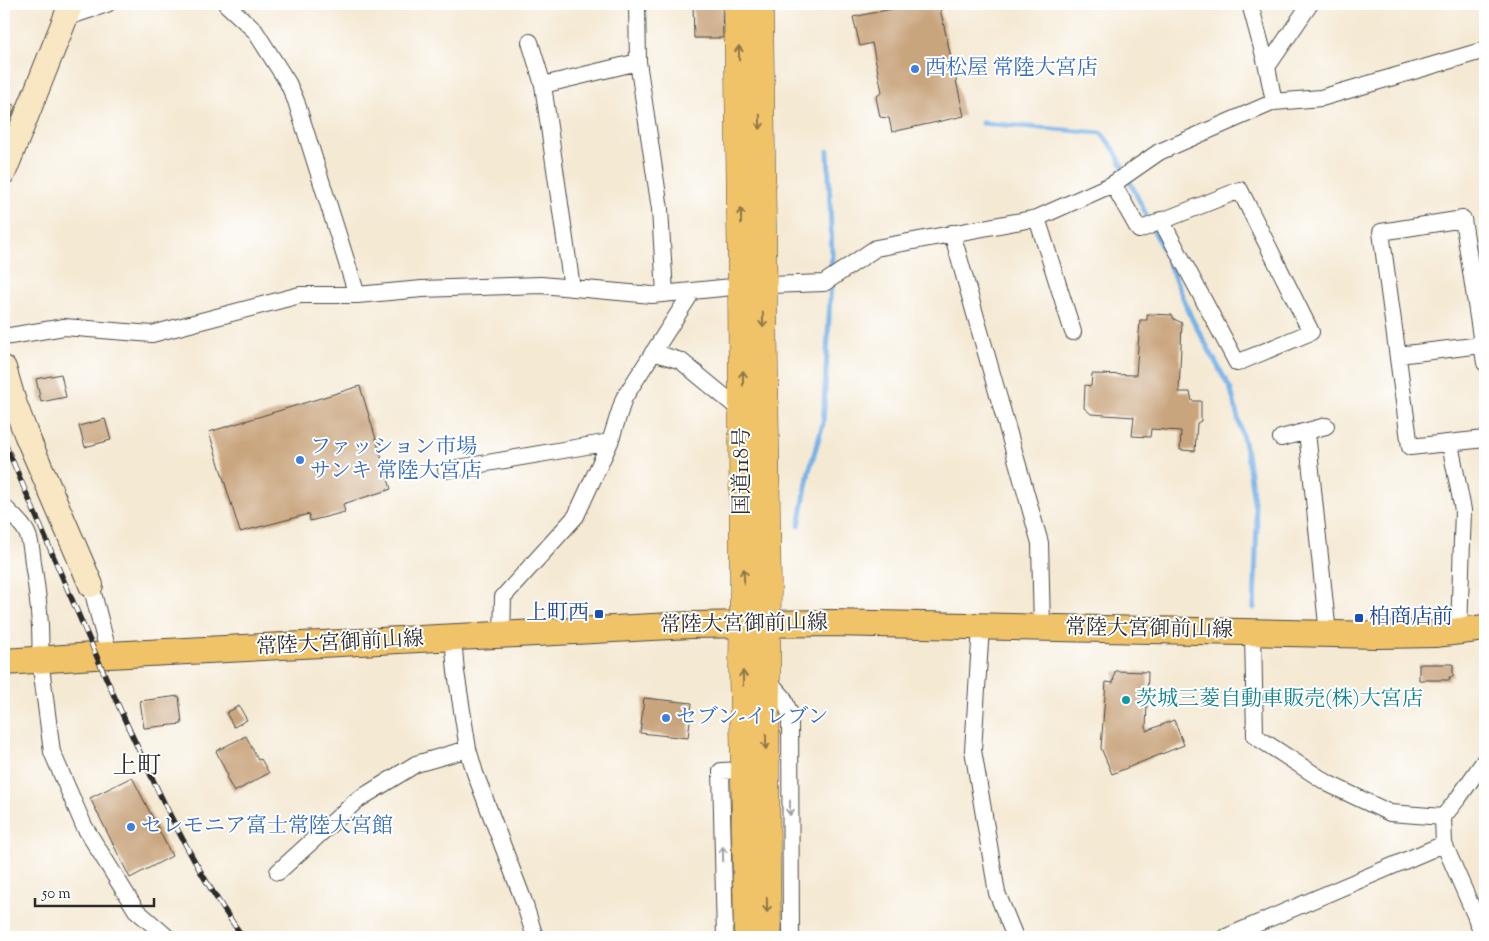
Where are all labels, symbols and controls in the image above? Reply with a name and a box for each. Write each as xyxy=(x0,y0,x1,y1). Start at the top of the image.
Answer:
one-way arrow xyxy=(734,45,743,61)
place label: 西松屋 常陸大宮店 xyxy=(925,54,1097,84)
marker: 西松屋 常陸大宮店 xyxy=(909,63,921,75)
one-way arrow xyxy=(755,114,765,130)
one-way arrow xyxy=(736,208,746,224)
one-way arrow xyxy=(758,312,767,328)
one-way arrow xyxy=(738,370,748,386)
street label: 国道118号 xyxy=(728,427,758,515)
place label: ファッション市場 サンキ 常陸大宮店 xyxy=(310,433,481,487)
marker: ファッション市場 サンキ 常陸大宮店 xyxy=(294,454,306,466)
one-way arrow xyxy=(739,568,749,584)
place label: 上町西 xyxy=(526,599,589,629)
place label: 柏商店前 xyxy=(1369,603,1453,633)
marker: 上町西 xyxy=(593,608,605,620)
street label: 常陸大宮御前山線 xyxy=(660,609,828,641)
marker: 柏商店前 xyxy=(1353,612,1365,624)
street label: 常陸大宮御前山線 xyxy=(1065,614,1233,646)
street label: 常陸大宮御前山線 xyxy=(255,625,425,663)
one-way arrow xyxy=(738,670,748,686)
place label: 茨城三菱自動車販売(株)大宮店 xyxy=(1136,685,1423,715)
marker: 茨城三菱自動車販売(株)大宮店 xyxy=(1120,694,1132,706)
place label: セブン-イレブン xyxy=(676,703,828,733)
marker: セブン-イレブン xyxy=(660,712,672,724)
one-way arrow xyxy=(761,734,770,750)
district label: 上町 xyxy=(113,750,161,784)
one-way arrow xyxy=(785,799,795,815)
place label: セレモニア富士常陸大宮館 xyxy=(141,812,393,842)
marker: セレモニア富士常陸大宮館 xyxy=(125,821,137,833)
one-way arrow xyxy=(718,846,728,862)
scale bar xyxy=(35,876,154,908)
text: 50 m xyxy=(41,884,71,905)
one-way arrow xyxy=(762,896,772,913)

